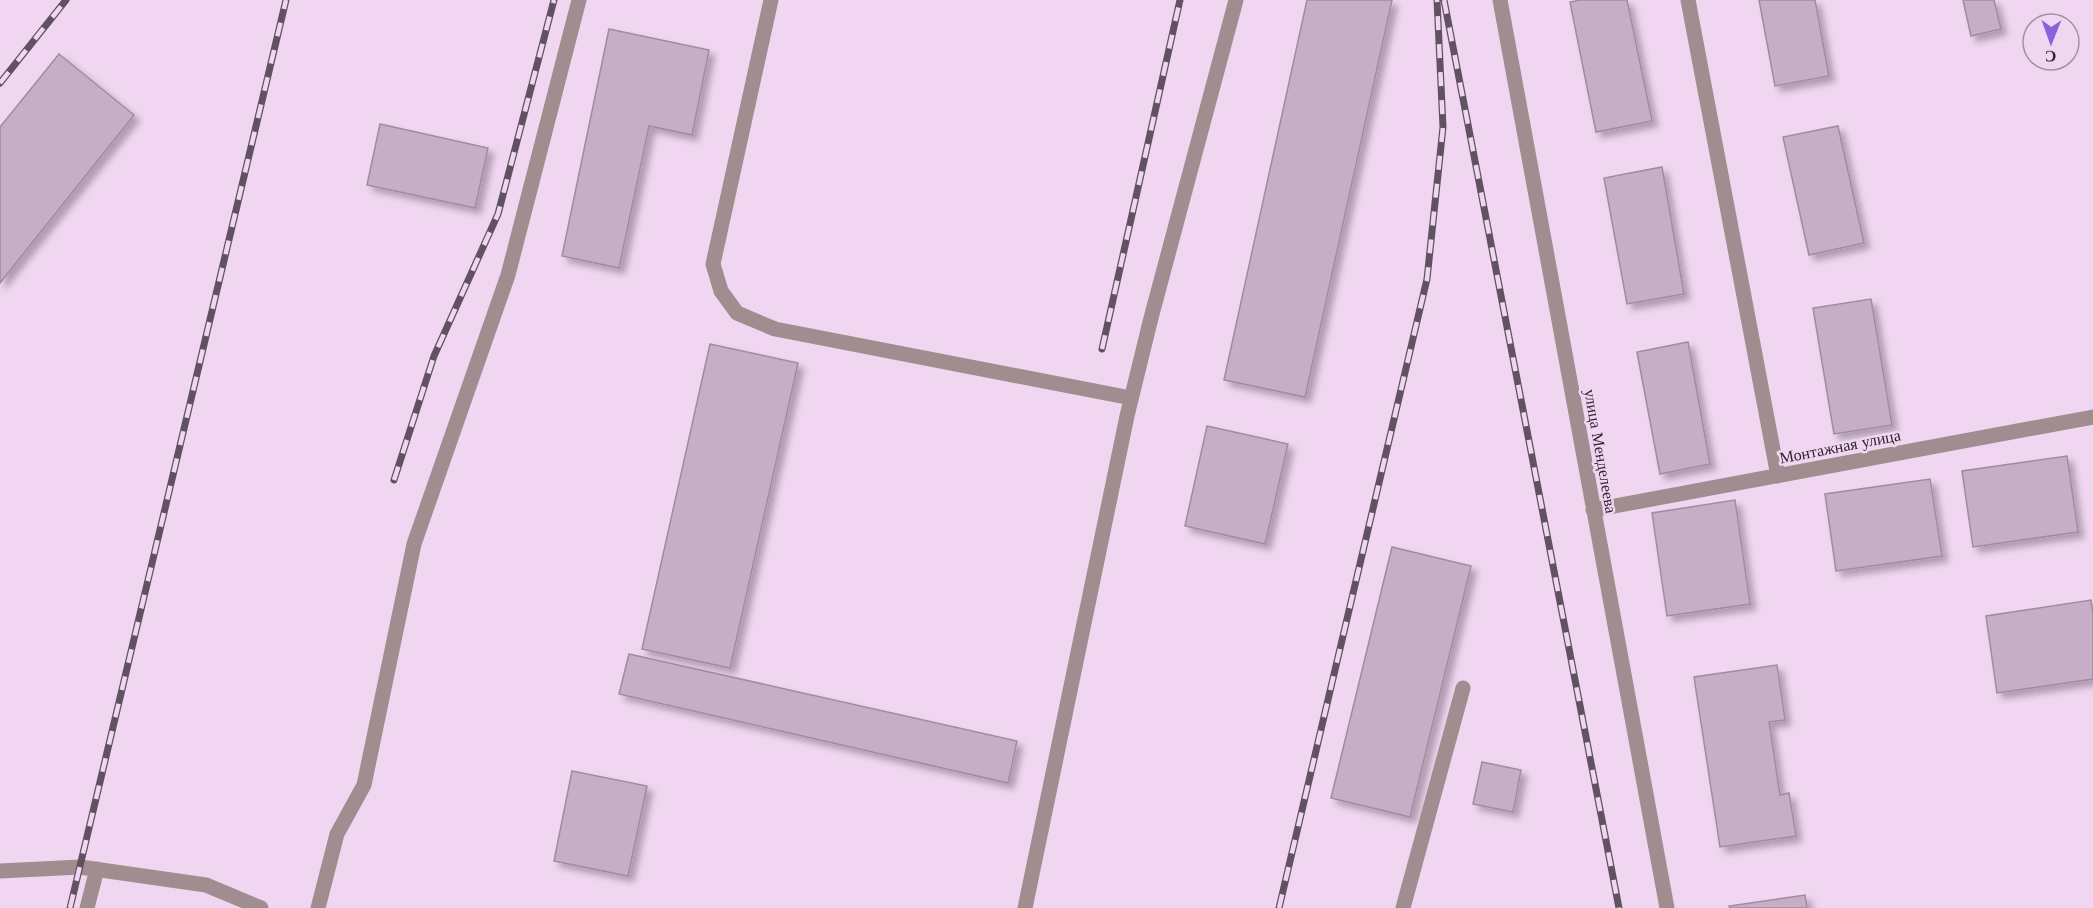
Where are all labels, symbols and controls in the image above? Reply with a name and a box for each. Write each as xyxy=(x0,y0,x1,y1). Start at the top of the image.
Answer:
north arrow xyxy=(2021,12,2081,72)
text: С xyxy=(2045,47,2057,67)
street label: улица Менделеева xyxy=(1580,387,1622,515)
street label: Монтажная улица xyxy=(1778,424,1902,468)

